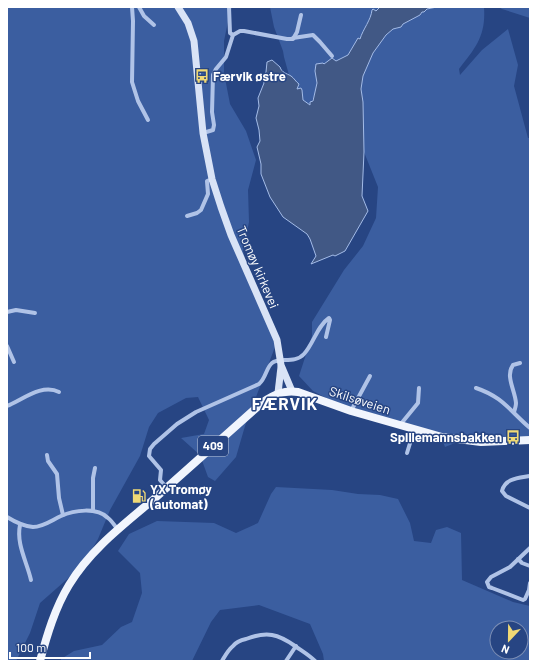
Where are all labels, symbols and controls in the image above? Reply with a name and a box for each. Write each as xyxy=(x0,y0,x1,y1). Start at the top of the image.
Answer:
bus stop icon: Færvik østre xyxy=(194,68,210,84)
place label: Færvik østre xyxy=(213,68,286,84)
street label: Tromøy kirkevei xyxy=(233,223,283,311)
street label: Skilsøveien xyxy=(327,383,393,417)
district label: FÆRVIK xyxy=(252,393,318,413)
place label: Spillemannsbakken xyxy=(390,429,502,445)
bus stop icon: Spillemannsbakken xyxy=(505,429,521,445)
road number: 409 xyxy=(198,436,228,456)
place label: YX Tromøy (automat) xyxy=(149,481,212,512)
fuel station icon: YX Tromøy (automat) xyxy=(131,488,147,504)
north arrow xyxy=(489,620,529,660)
scale bar xyxy=(10,634,90,660)
text: 100 m xyxy=(16,640,46,654)
text: N xyxy=(499,642,511,657)

